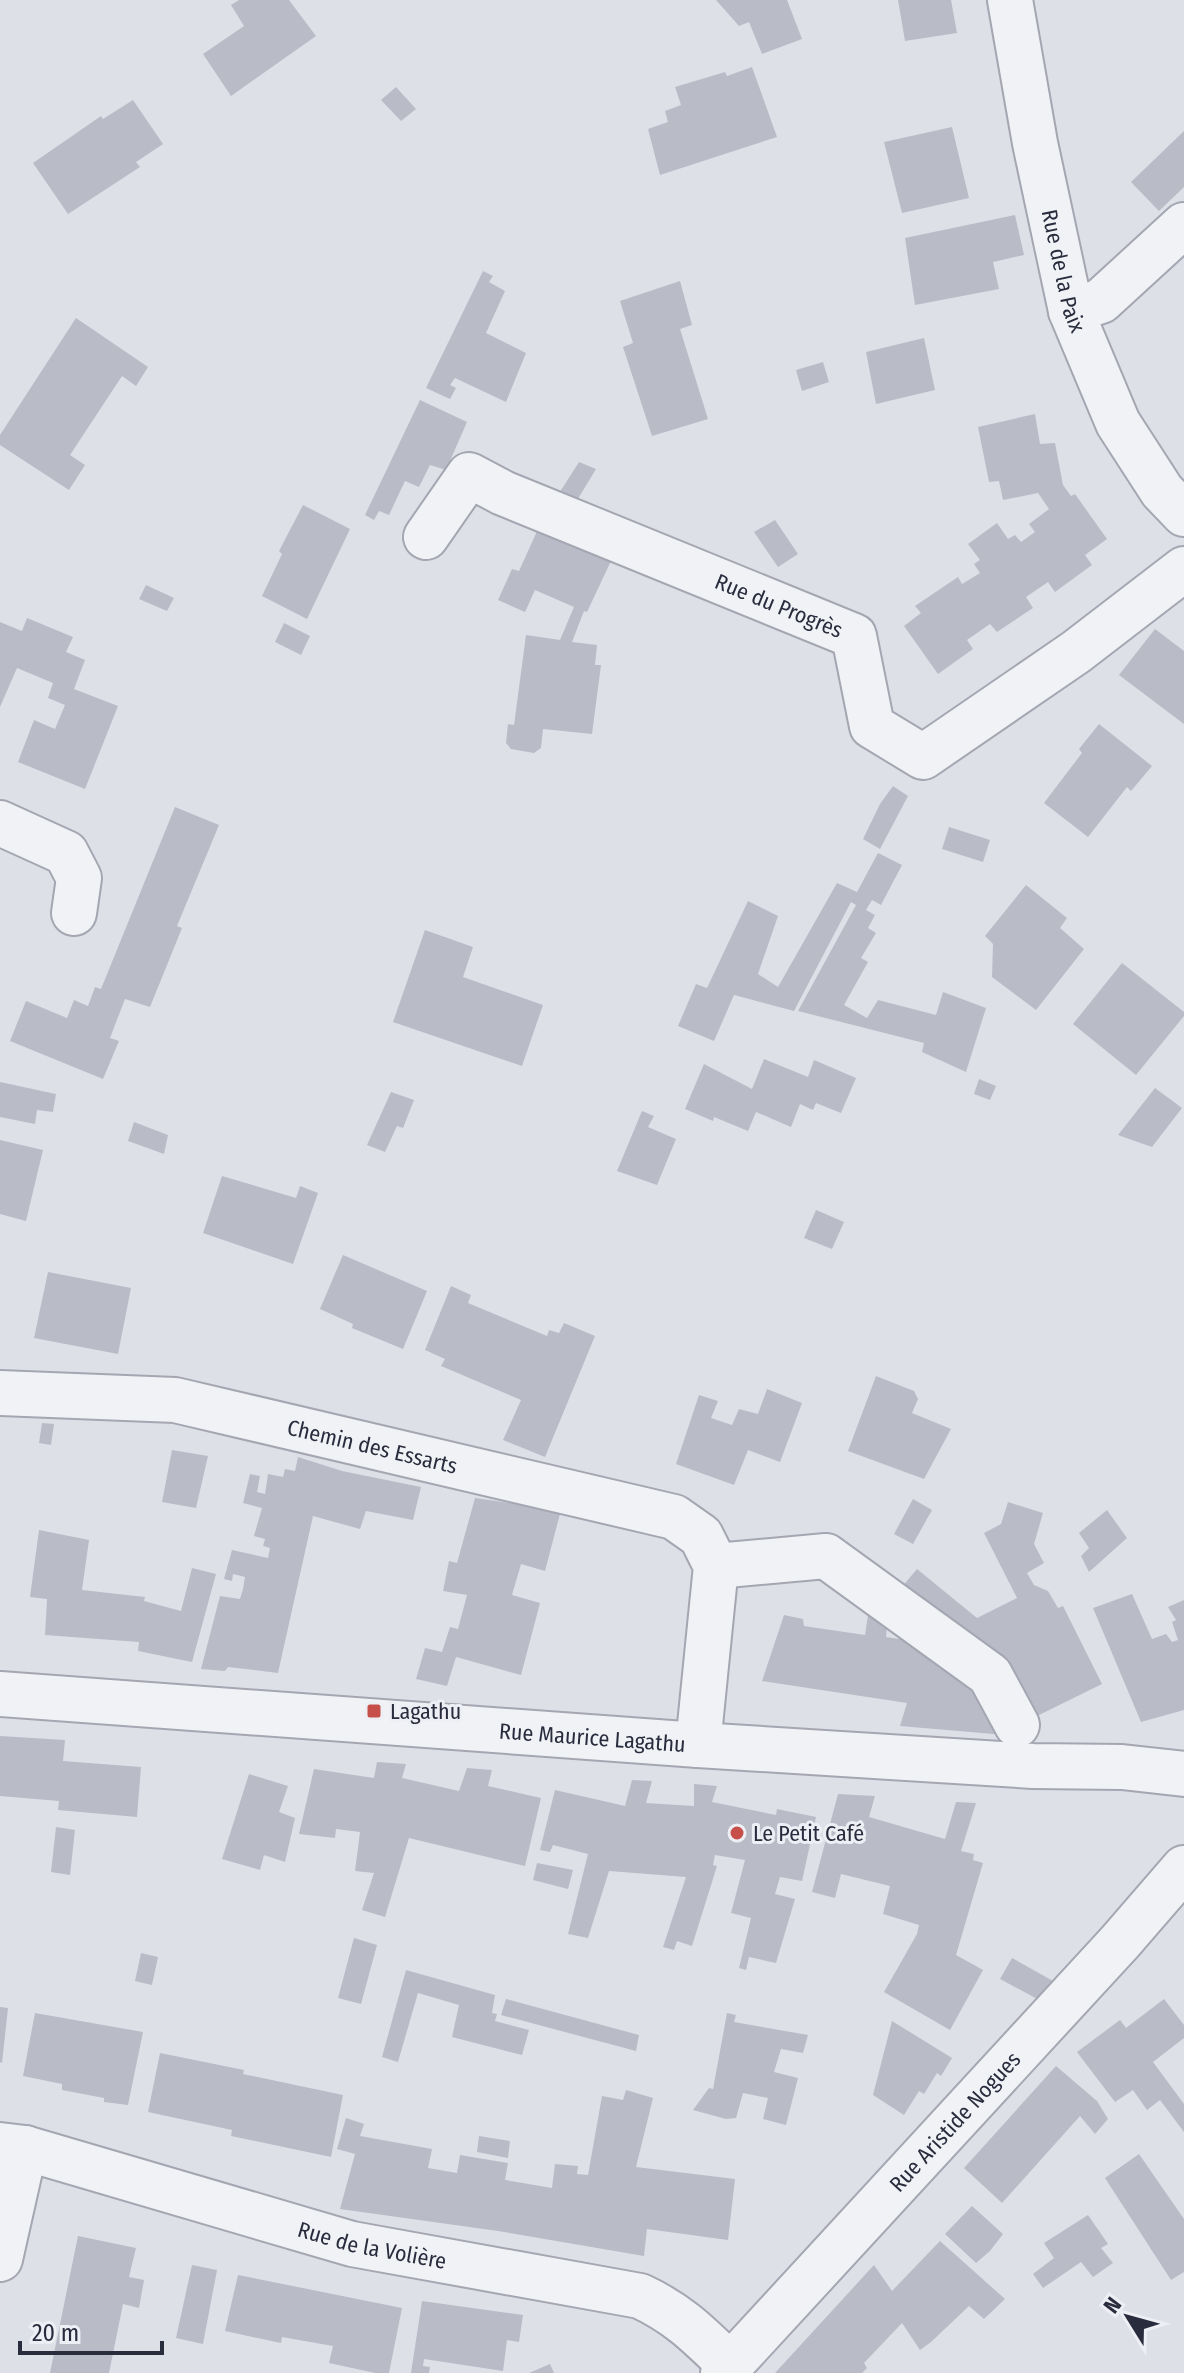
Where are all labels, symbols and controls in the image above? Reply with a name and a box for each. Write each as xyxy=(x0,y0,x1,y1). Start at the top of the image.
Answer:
street label: Rue de la Paix xyxy=(1036,207,1092,337)
street label: Rue du Progrès xyxy=(711,567,847,644)
street label: Chemin des Essarts xyxy=(285,1413,460,1479)
place label: Lagathu xyxy=(390,1698,461,1725)
marker: Lagathu xyxy=(365,1702,383,1720)
street label: Rue Maurice Lagathu xyxy=(498,1717,687,1758)
place label: Le Petit Café xyxy=(753,1820,864,1847)
marker: Le Petit Café xyxy=(728,1824,746,1842)
street label: Rue Aristide Nogues xyxy=(883,2046,1026,2197)
street label: Rue de la Volière xyxy=(295,2215,449,2274)
north arrow xyxy=(1088,2277,1168,2357)
text: N xyxy=(1098,2292,1127,2319)
scale bar xyxy=(20,2305,162,2355)
text: 20 m xyxy=(32,2319,79,2347)

